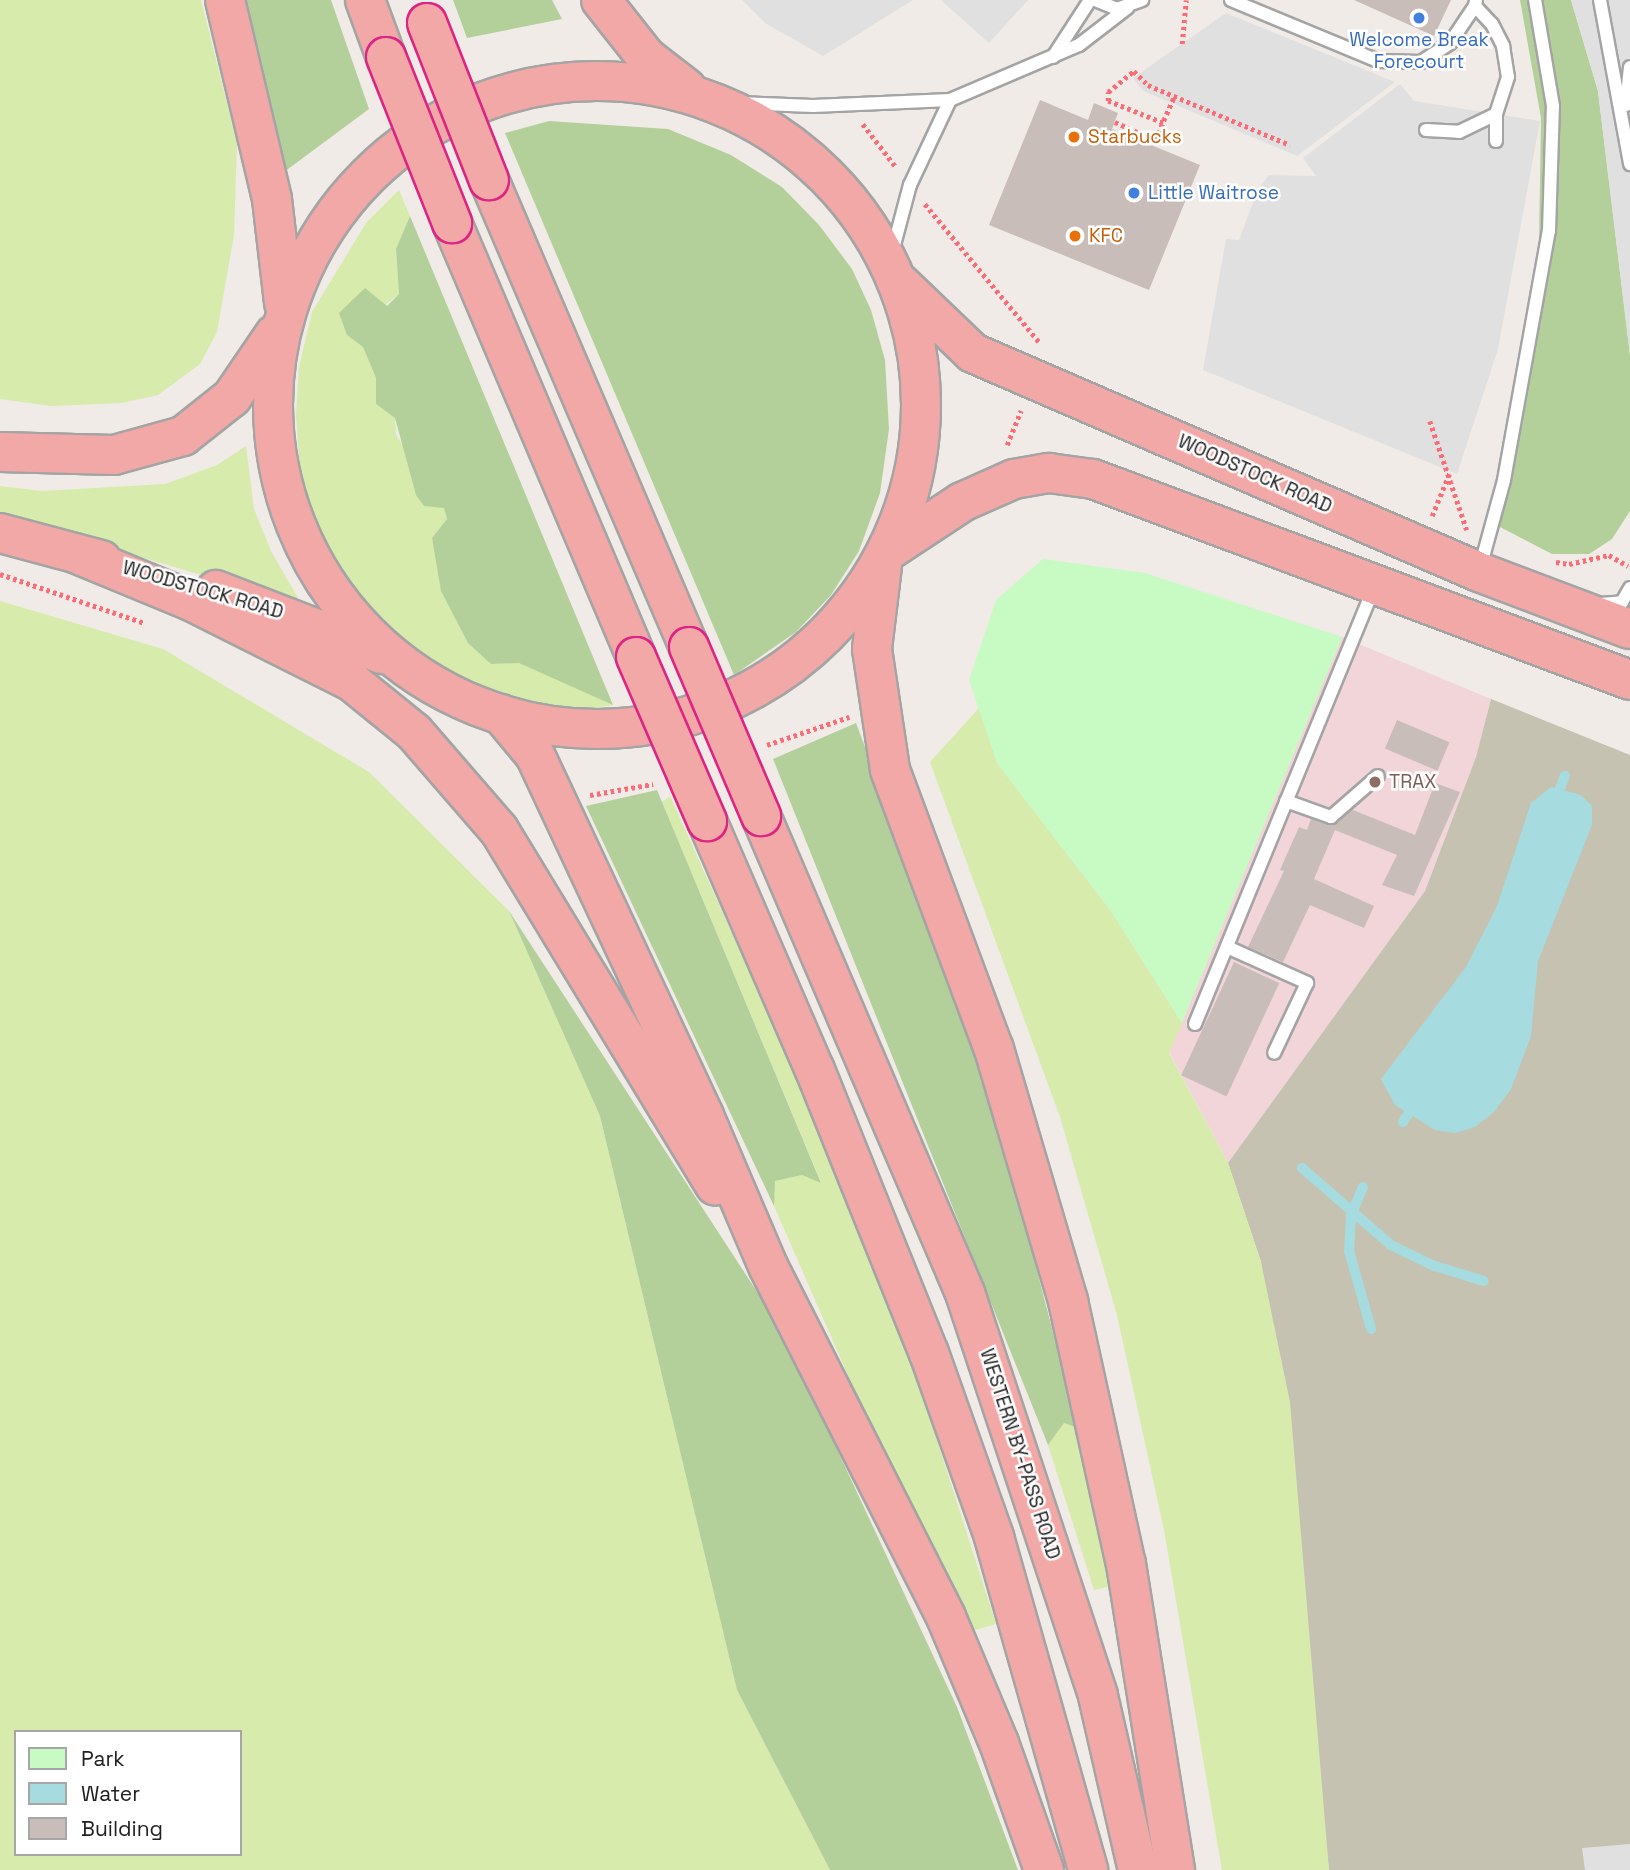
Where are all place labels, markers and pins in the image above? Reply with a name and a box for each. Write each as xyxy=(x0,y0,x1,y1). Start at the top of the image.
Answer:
marker: Welcome Break Forecourt xyxy=(1411,10,1427,26)
place label: Welcome Break Forecourt xyxy=(1349,29,1489,73)
place label: Starbucks xyxy=(1088,126,1182,148)
marker: Starbucks xyxy=(1066,129,1082,145)
place label: Little Waitrose xyxy=(1148,182,1279,204)
marker: Little Waitrose xyxy=(1126,185,1142,201)
place label: KFC xyxy=(1089,225,1123,247)
marker: KFC xyxy=(1067,228,1083,244)
place label: TRAX xyxy=(1389,771,1436,793)
marker: TRAX xyxy=(1367,774,1383,790)

